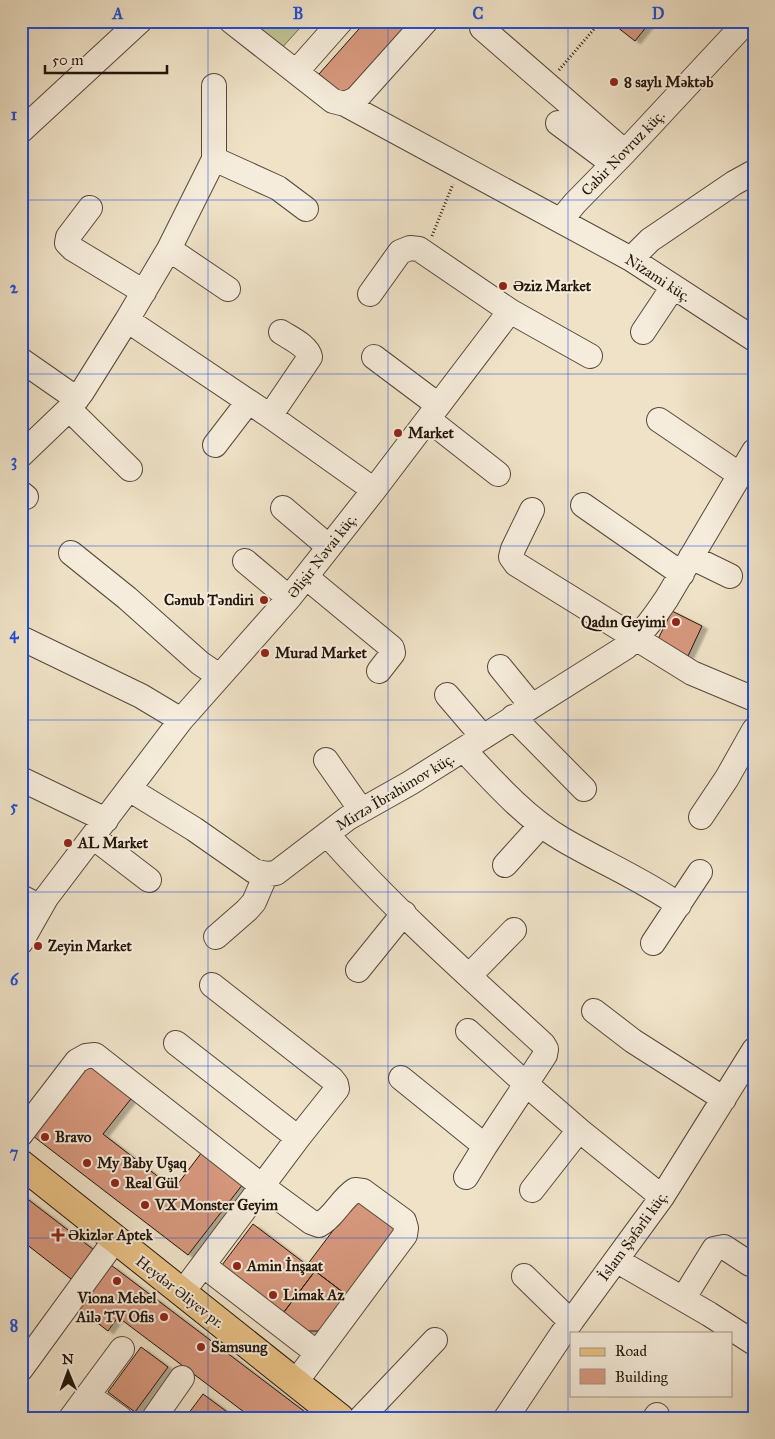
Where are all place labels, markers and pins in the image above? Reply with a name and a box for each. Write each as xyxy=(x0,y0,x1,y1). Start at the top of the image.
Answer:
place label: 8 saylı Məktəb xyxy=(624,73,714,92)
marker: 8 saylı Məktəb xyxy=(608,76,620,88)
place label: Əziz Market xyxy=(513,277,592,295)
marker: Əziz Market xyxy=(497,280,509,292)
place label: Market xyxy=(408,424,454,442)
marker: Market xyxy=(392,427,404,439)
place label: Cənub Təndiri xyxy=(164,591,255,609)
marker: Cənub Təndiri xyxy=(258,594,270,606)
place label: Qadın Geyimi xyxy=(581,613,667,632)
marker: Qadın Geyimi xyxy=(670,616,682,628)
place label: Murad Market xyxy=(275,644,367,662)
marker: Murad Market xyxy=(259,647,271,659)
place label: AL Market xyxy=(77,834,149,852)
marker: AL Market xyxy=(62,837,74,849)
place label: Zeyin Market xyxy=(48,937,132,956)
marker: Zeyin Market xyxy=(32,940,44,952)
place label: Bravo xyxy=(55,1128,92,1146)
marker: Bravo xyxy=(39,1131,51,1143)
place label: My Baby Uşaq xyxy=(97,1154,188,1173)
marker: My Baby Uşaq xyxy=(81,1157,93,1169)
place label: Real Gül xyxy=(125,1174,179,1192)
marker: Real Gül xyxy=(109,1177,121,1189)
place label: VX Monster Geyim xyxy=(154,1196,279,1215)
marker: VX Monster Geyim xyxy=(139,1199,151,1211)
place label: Əkizlər Aptek xyxy=(68,1226,154,1245)
marker: Əkizlər Aptek xyxy=(52,1229,64,1241)
place label: Amin İnşaat xyxy=(246,1256,324,1276)
marker: Amin İnşaat xyxy=(231,1260,243,1272)
marker: Viona Mebel xyxy=(111,1275,123,1287)
place label: Limak Az xyxy=(283,1286,344,1304)
place label: Viona Mebel xyxy=(77,1289,157,1307)
marker: Limak Az xyxy=(267,1289,279,1301)
place label: Ailə TV Ofis xyxy=(75,1308,155,1326)
marker: Ailə TV Ofis xyxy=(158,1311,170,1323)
place label: Samsung xyxy=(211,1338,268,1357)
marker: Samsung xyxy=(195,1341,207,1353)

